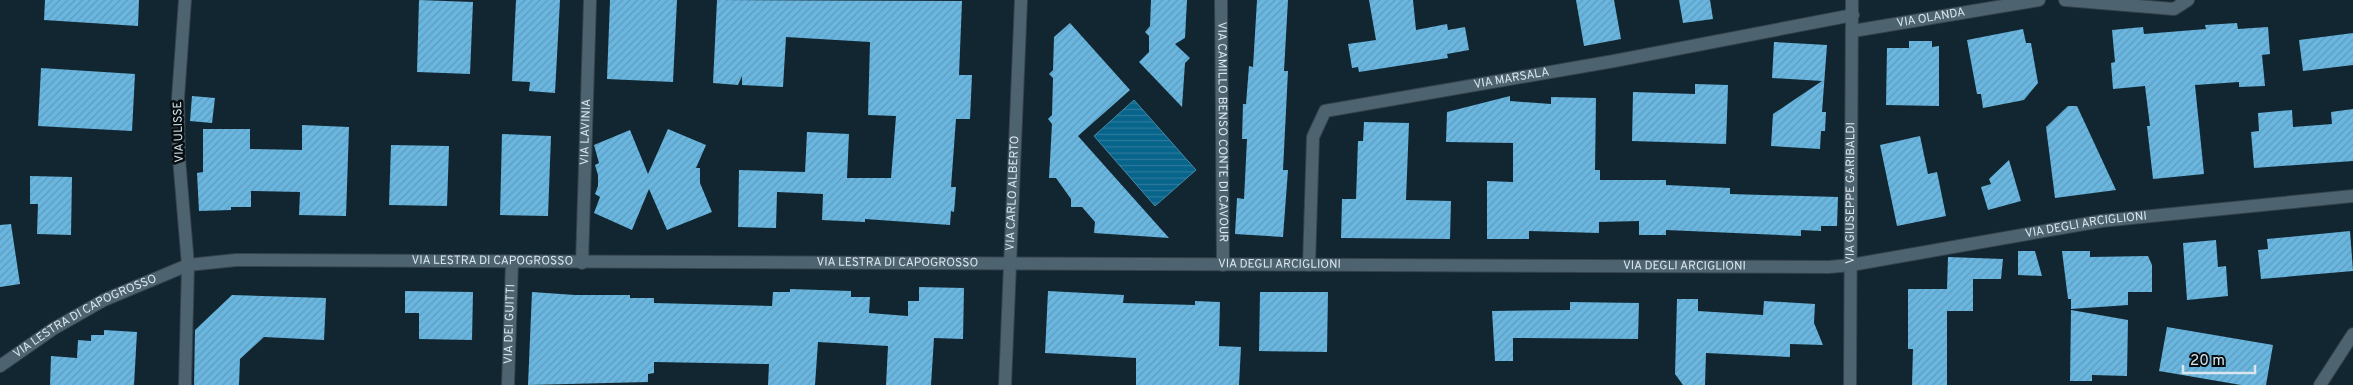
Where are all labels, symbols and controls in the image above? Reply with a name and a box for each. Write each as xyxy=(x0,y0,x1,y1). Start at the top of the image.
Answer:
street label: VIA OLANDA xyxy=(1895,4,1966,32)
street label: VIA CAMILLO BENSO CONTE DI CAVOUR xyxy=(1213,22,1231,242)
street label: VIA MARSALA xyxy=(1473,64,1551,93)
street label: VIA LAVINIA xyxy=(577,99,595,165)
street label: VIA ULISSE xyxy=(170,101,188,163)
street label: VIA GIUSEPPE GARIBALDI xyxy=(1843,122,1859,264)
street label: VIA CARLO ALBERTO xyxy=(1003,135,1023,251)
street label: VIA DEGLI ARCIGLIONI xyxy=(2024,209,2148,242)
street label: VIA LESTRA DI CAPOGROSSO xyxy=(412,253,573,269)
street label: VIA LESTRA DI CAPOGROSSO xyxy=(817,255,978,271)
street label: VIA DEGLI ARCIGLIONI xyxy=(1218,256,1341,273)
street label: VIA DEGLI ARCIGLIONI xyxy=(1623,258,1746,275)
street label: VIA LESTRA DI CAPOGROSSO xyxy=(10,271,159,362)
street label: VIA DEI GUITTI xyxy=(501,284,519,364)
scale bar xyxy=(2183,342,2256,374)
text: 20 m xyxy=(2190,352,2225,371)

